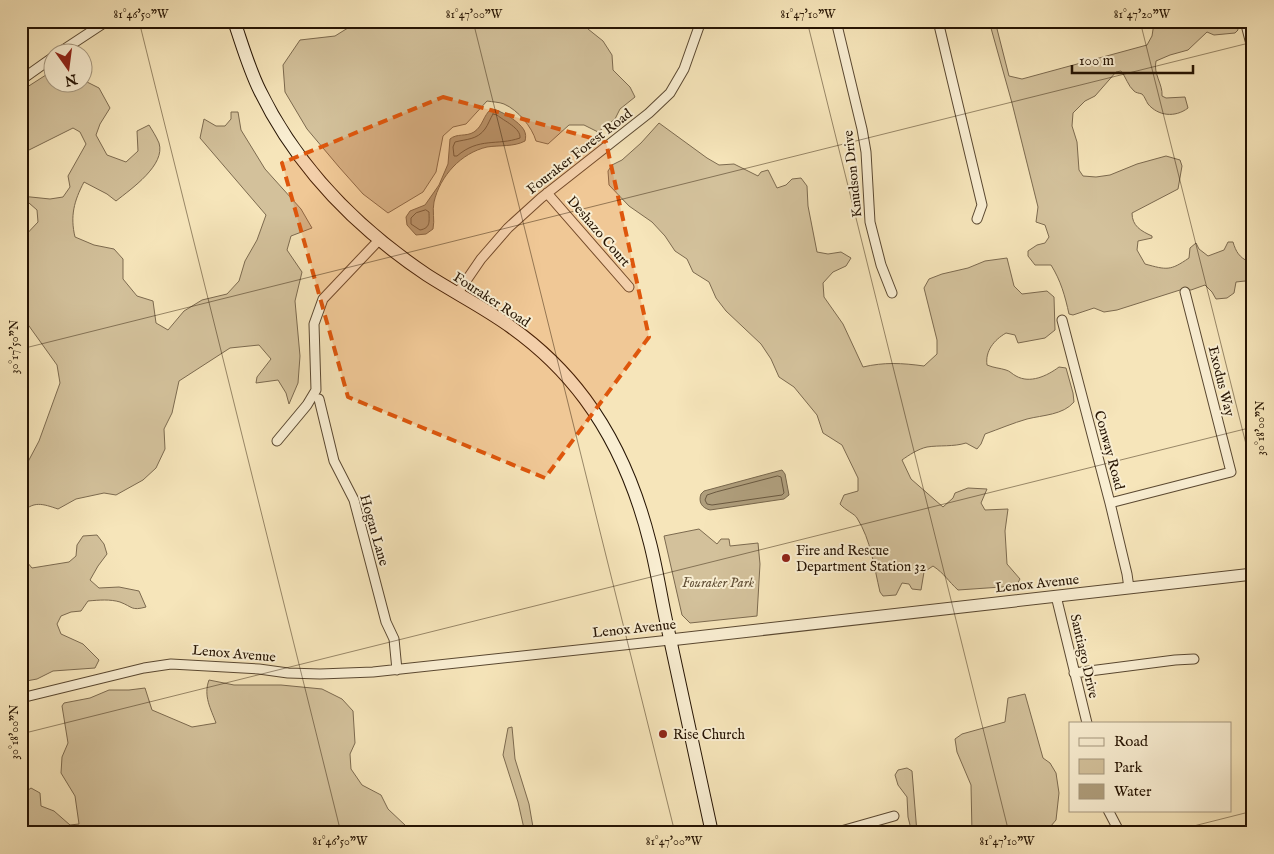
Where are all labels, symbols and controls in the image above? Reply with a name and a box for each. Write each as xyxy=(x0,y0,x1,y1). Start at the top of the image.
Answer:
text: 81°46'50"W xyxy=(114,7,169,22)
text: 81°47'00"W xyxy=(446,7,503,22)
text: 81°47'10"W xyxy=(780,7,836,22)
text: 81°47'20"W xyxy=(1114,7,1171,22)
north arrow xyxy=(42,42,92,92)
scale bar xyxy=(1072,42,1193,74)
text: 100 m xyxy=(1079,51,1115,70)
text: N xyxy=(63,69,80,90)
street label: Fouraker Forest Road xyxy=(523,105,636,199)
street label: Knudson Drive xyxy=(839,129,867,218)
street label: Deshazo Court xyxy=(563,193,634,271)
street label: Fouraker Road xyxy=(449,268,534,332)
text: 30°17'50"N xyxy=(7,319,22,374)
street label: Exodus Way xyxy=(1204,344,1238,418)
text: 30°18'00"N xyxy=(1253,400,1268,455)
street label: Conway Road xyxy=(1090,409,1128,492)
street label: Hogan Lane xyxy=(355,493,393,569)
place label: Fire and Rescue Department Station 32 xyxy=(796,542,926,576)
marker: Fire and Rescue Department Station 32 xyxy=(780,552,792,564)
street label: Lenox Avenue xyxy=(994,571,1080,597)
park label: Fouraker Park xyxy=(682,574,754,592)
street label: Santiago Drive xyxy=(1066,612,1103,701)
street label: Lenox Avenue xyxy=(591,616,677,642)
street label: Lenox Avenue xyxy=(191,641,277,667)
text: 30°18'00"N xyxy=(7,704,22,759)
legend xyxy=(1069,722,1232,812)
place label: Rise Church xyxy=(673,726,746,744)
marker: Rise Church xyxy=(657,728,669,740)
text: Road xyxy=(1114,732,1149,751)
text: Park xyxy=(1114,758,1144,777)
text: Water xyxy=(1114,782,1152,801)
text: 81°46'50"W xyxy=(313,834,368,849)
text: 81°47'00"W xyxy=(646,834,703,849)
text: 81°47'10"W xyxy=(979,834,1035,849)

